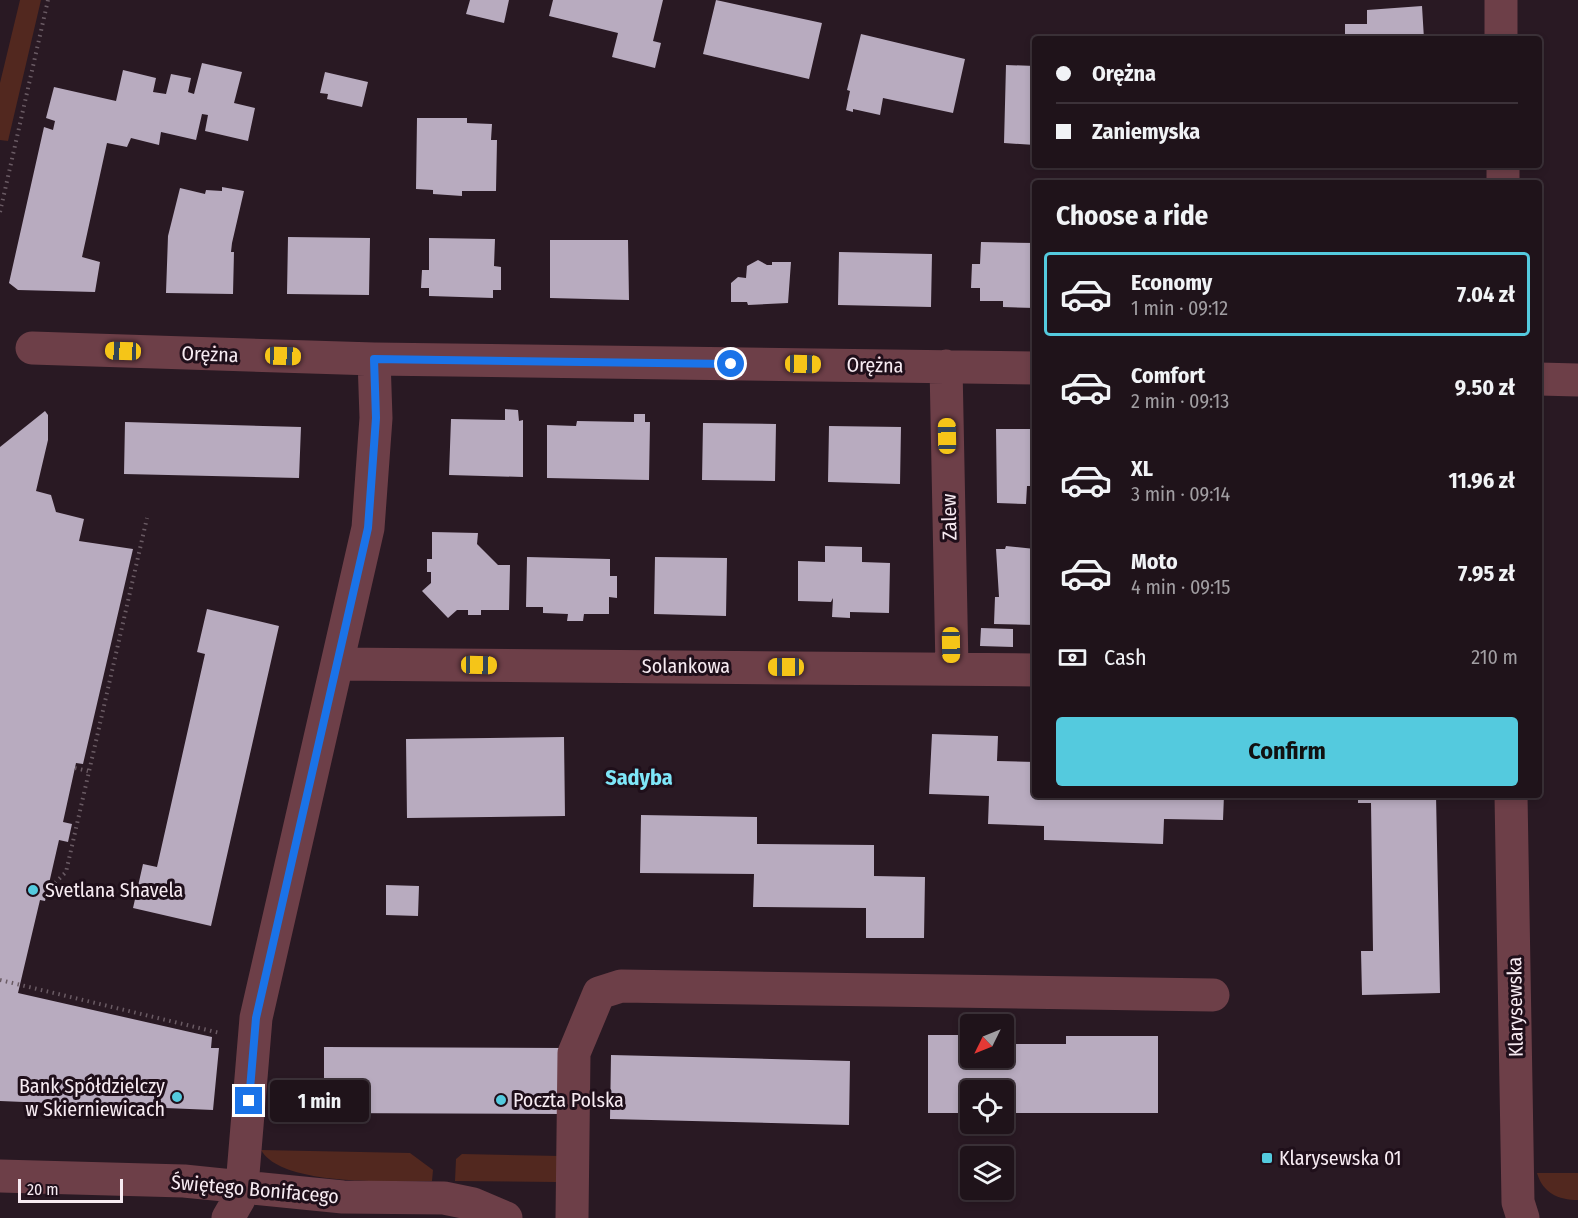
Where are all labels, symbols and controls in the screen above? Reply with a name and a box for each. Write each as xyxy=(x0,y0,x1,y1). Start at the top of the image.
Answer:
text: Orężna xyxy=(1092,60,1156,87)
text: Zaniemyska xyxy=(1092,118,1200,145)
text: Choose a ride xyxy=(1056,200,1208,232)
icon: car xyxy=(1059,267,1113,321)
text: Economy xyxy=(1131,269,1212,296)
text: 7.04 zł xyxy=(1457,281,1515,308)
text: 1 min · 09:12 xyxy=(1131,296,1228,320)
car xyxy=(105,341,141,361)
street label: Orężna xyxy=(181,341,239,367)
car xyxy=(265,346,301,366)
route start xyxy=(717,350,744,377)
street label: Orężna xyxy=(846,353,904,377)
car xyxy=(785,355,821,373)
icon: car xyxy=(1059,360,1113,414)
text: Comfort xyxy=(1131,362,1205,389)
text: 9.50 zł xyxy=(1455,374,1515,401)
text: 2 min · 09:13 xyxy=(1131,389,1229,413)
car xyxy=(938,418,956,454)
icon: car xyxy=(1059,453,1113,507)
text: XL xyxy=(1131,455,1153,482)
text: 11.96 zł xyxy=(1449,467,1515,494)
text: 3 min · 09:14 xyxy=(1131,482,1230,506)
street label: Zalew xyxy=(937,493,961,541)
icon: car xyxy=(1059,546,1113,600)
text: Moto xyxy=(1131,548,1178,575)
text: 7.95 zł xyxy=(1458,560,1515,587)
text: 4 min · 09:15 xyxy=(1131,575,1230,599)
car xyxy=(942,627,960,663)
icon: cash xyxy=(1056,641,1089,674)
text: Cash xyxy=(1104,644,1147,671)
text: 210 m xyxy=(1471,645,1518,669)
street label: Solankowa xyxy=(642,654,730,678)
car xyxy=(461,656,497,674)
car xyxy=(768,658,804,676)
button: Confirm xyxy=(1056,717,1518,786)
district label: Sadyba xyxy=(605,764,673,791)
place label: Svetlana Shavela xyxy=(45,878,183,902)
marker: Svetlana Shavela xyxy=(26,883,40,897)
street label: Klarysewska xyxy=(1502,957,1528,1057)
north arrow xyxy=(960,1014,1014,1068)
map controls xyxy=(960,1014,1014,1200)
place label: Bank Spółdzielczy w Skierniewicach xyxy=(19,1074,165,1121)
callout: 1 min xyxy=(270,1080,369,1122)
button: locate xyxy=(960,1080,1014,1134)
route end xyxy=(235,1087,262,1114)
place label: Poczta Polska xyxy=(513,1088,624,1112)
text: 1 min xyxy=(298,1089,341,1113)
marker: Bank Spółdzielczy w Skierniewicach xyxy=(170,1090,184,1104)
marker: Poczta Polska xyxy=(494,1093,508,1107)
button: layers xyxy=(960,1146,1014,1200)
place label: Klarysewska 01 xyxy=(1279,1146,1402,1170)
marker: Klarysewska 01 xyxy=(1260,1151,1274,1165)
street label: Świętego Bonifacego xyxy=(170,1170,340,1208)
scale bar xyxy=(18,1176,123,1204)
text: 20 m xyxy=(27,1180,58,1199)

